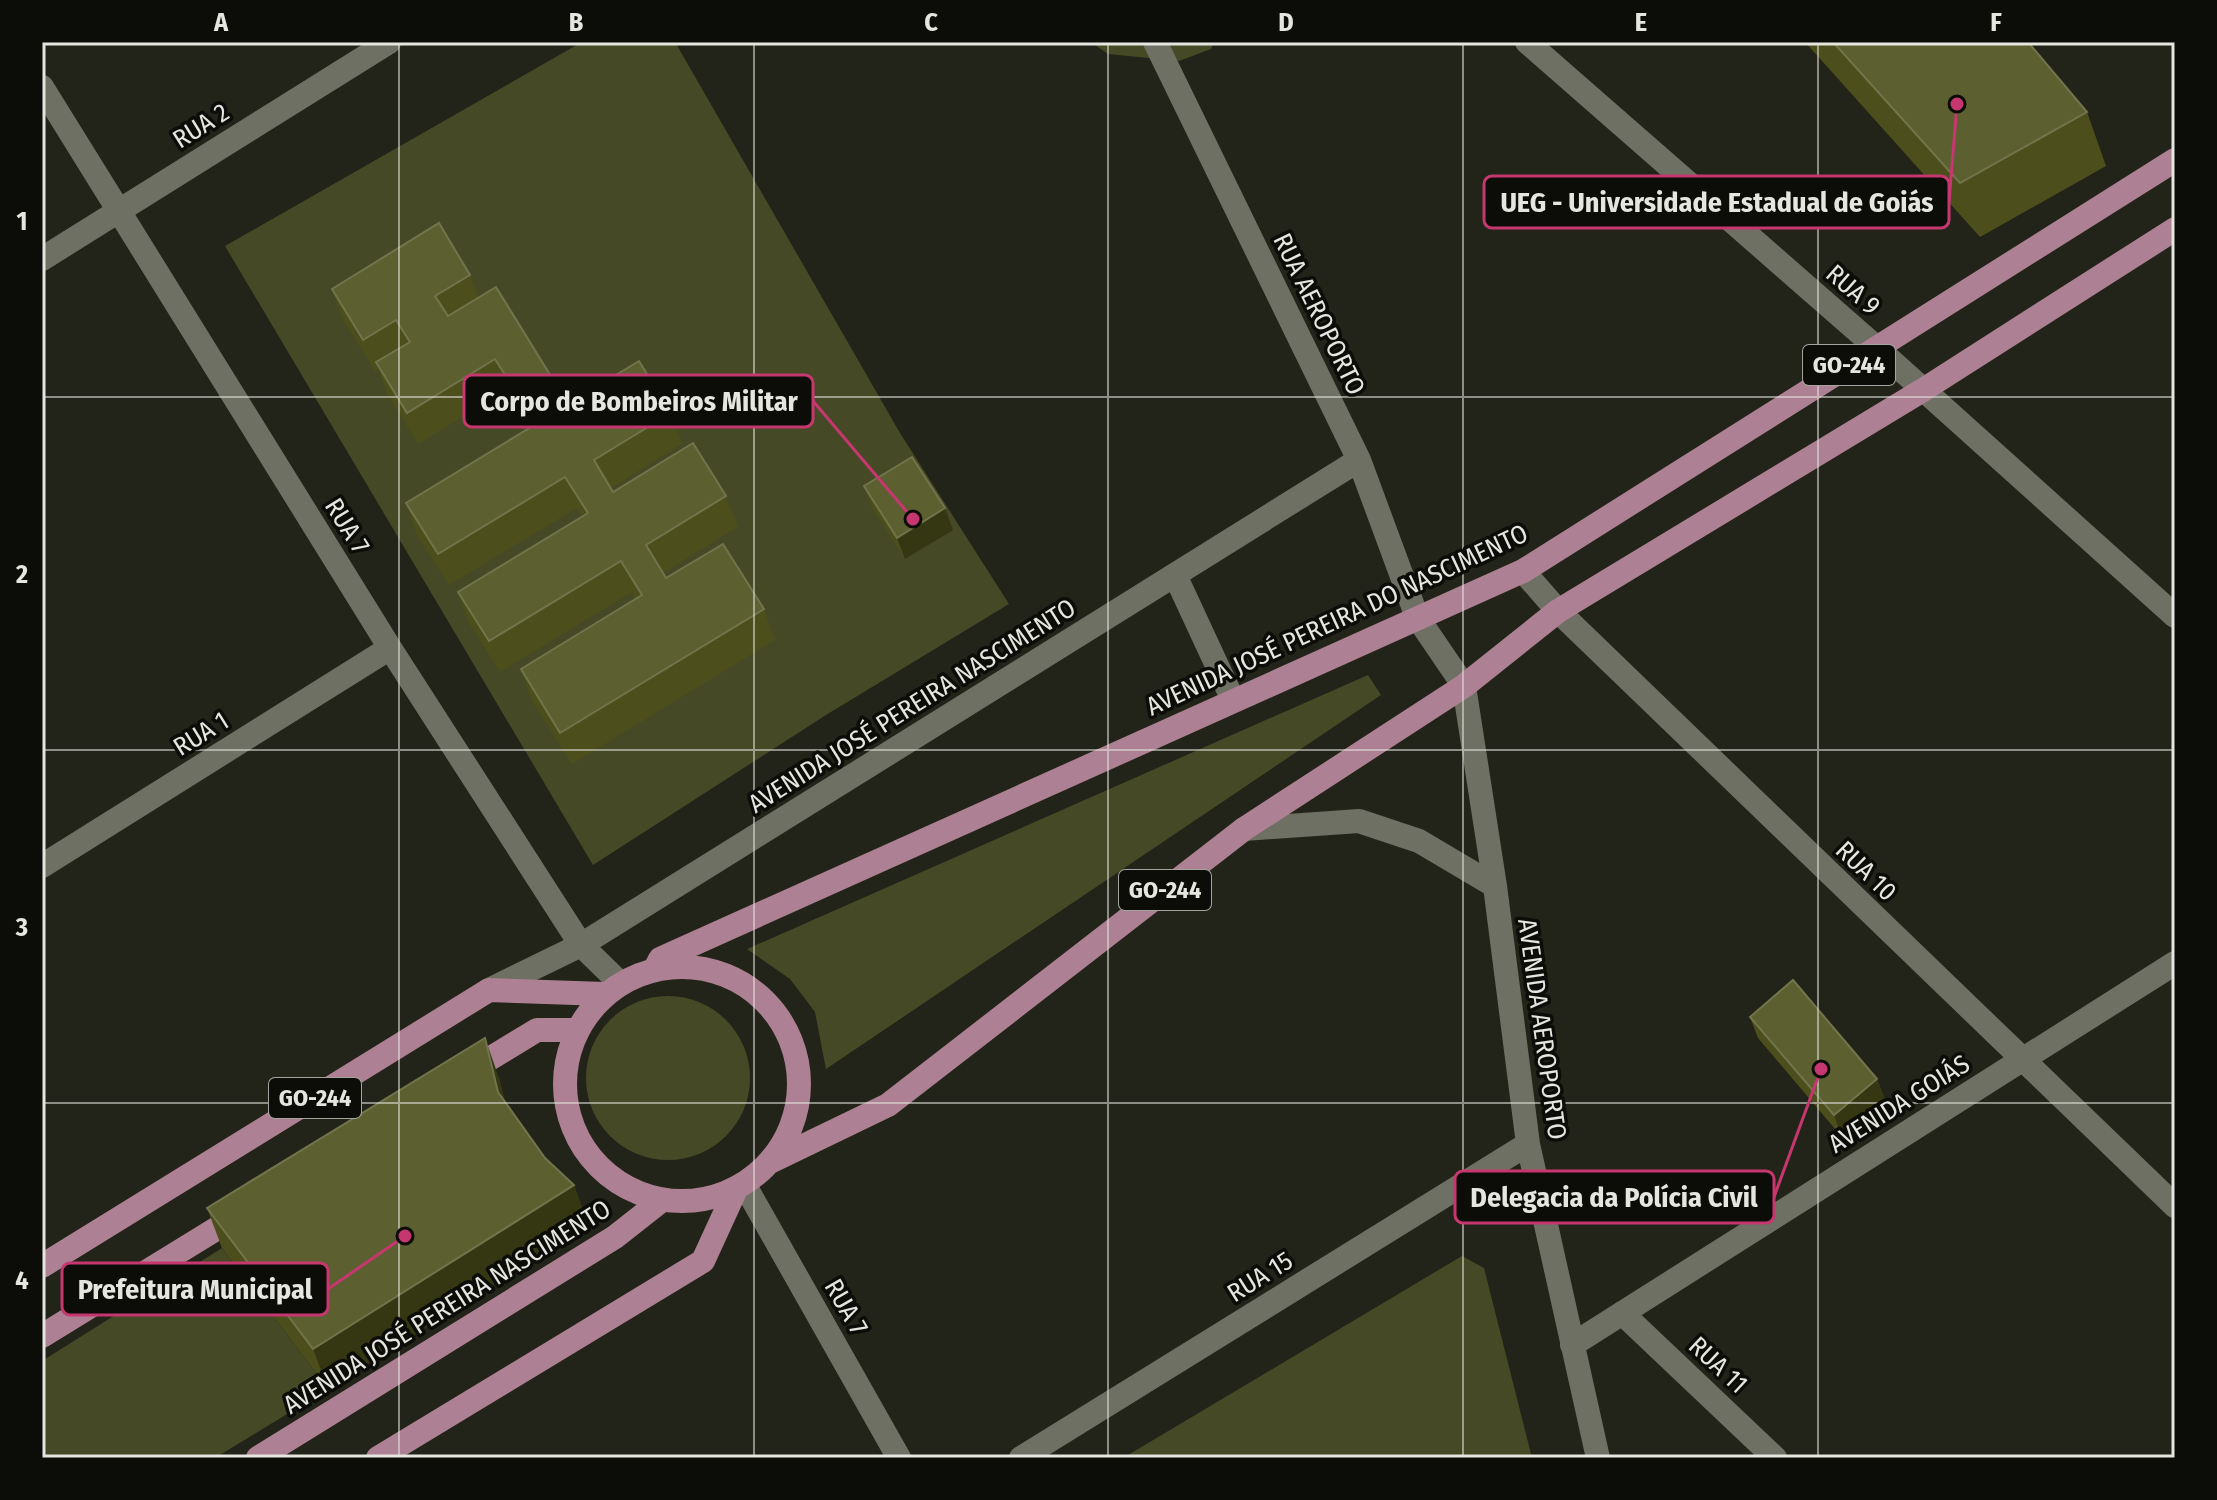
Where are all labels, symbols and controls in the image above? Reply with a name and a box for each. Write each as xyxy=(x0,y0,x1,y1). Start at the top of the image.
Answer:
text: A xyxy=(213,7,229,38)
text: B xyxy=(569,7,584,38)
text: C xyxy=(924,7,938,38)
text: D xyxy=(1278,7,1294,38)
text: E xyxy=(1635,7,1647,38)
text: F xyxy=(1990,7,2002,38)
street label: RUA 2 xyxy=(167,97,235,155)
callout: UEG - Universidade Estadual de Goiás xyxy=(1484,176,1949,228)
text: UEG - Universidade Estadual de Goiás xyxy=(1500,186,1934,219)
text: 1 xyxy=(17,206,28,237)
street label: RUA AEROPORTO xyxy=(1266,228,1372,400)
street label: RUA 9 xyxy=(1820,258,1886,322)
road number: GO-244 xyxy=(1803,345,1895,385)
callout: Corpo de Bombeiros Militar xyxy=(464,375,813,427)
text: Corpo de Bombeiros Militar xyxy=(480,385,799,418)
street label: RUA 7 xyxy=(318,493,376,559)
street label: AVENIDA JOSÉ PEREIRA DO NASCIMENTO xyxy=(1141,518,1533,722)
text: 2 xyxy=(15,559,28,590)
street label: AVENIDA JOSÉ PEREIRA NASCIMENTO xyxy=(743,592,1081,820)
street label: RUA 1 xyxy=(168,705,234,763)
street label: RUA 10 xyxy=(1829,835,1903,907)
road number: GO-244 xyxy=(1119,870,1211,910)
text: 3 xyxy=(15,912,28,943)
street label: AVENIDA AEROPORTO xyxy=(1511,916,1573,1142)
street label: AVENIDA GOIÁS xyxy=(1823,1048,1975,1160)
road number: GO-244 xyxy=(269,1078,361,1118)
callout: Delegacia da Polícia Civil xyxy=(1455,1171,1774,1223)
text: Delegacia da Polícia Civil xyxy=(1470,1181,1758,1214)
street label: AVENIDA JOSÉ PEREIRA NASCIMENTO xyxy=(278,1193,616,1421)
street label: RUA 15 xyxy=(1222,1245,1298,1309)
callout: Prefeitura Municipal xyxy=(62,1263,328,1315)
text: 4 xyxy=(15,1265,29,1296)
text: Prefeitura Municipal xyxy=(78,1273,313,1306)
street label: RUA 7 xyxy=(818,1274,874,1340)
street label: RUA 11 xyxy=(1682,1330,1754,1400)

